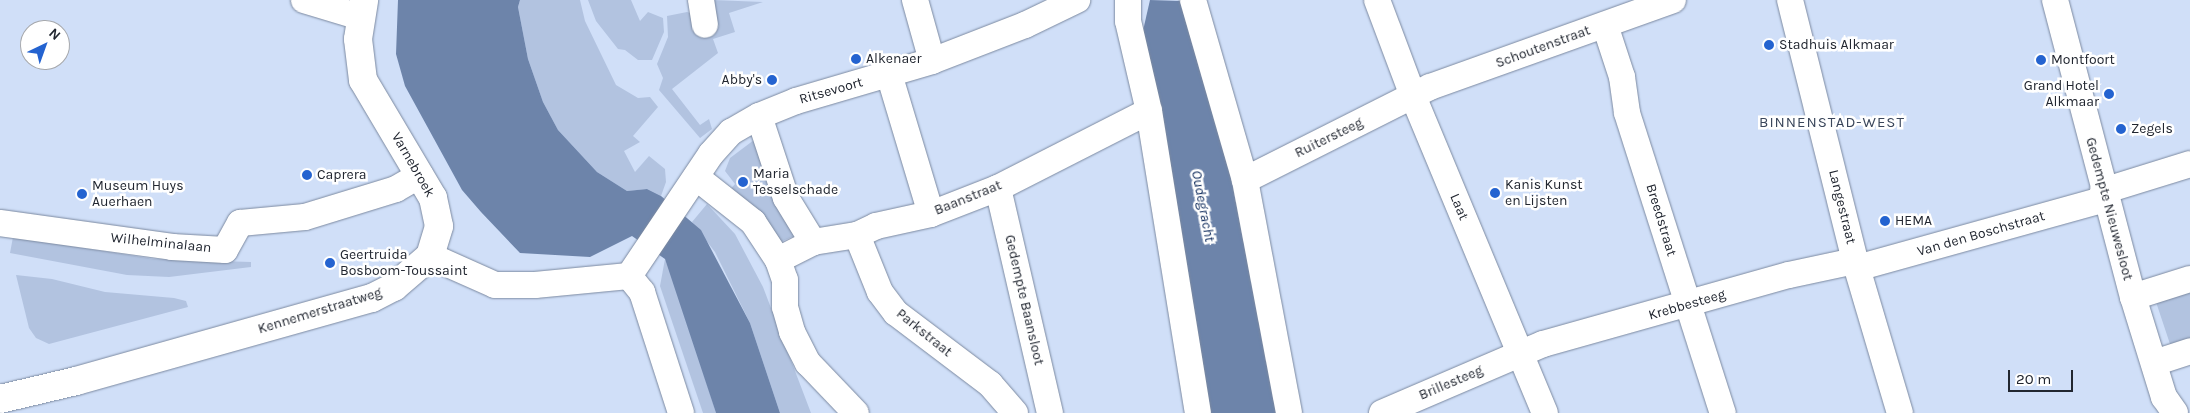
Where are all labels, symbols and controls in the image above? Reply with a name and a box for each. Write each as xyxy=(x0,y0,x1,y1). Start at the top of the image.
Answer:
north arrow xyxy=(20,20,70,70)
street label: Schoutenstraat xyxy=(1493,22,1593,72)
text: N xyxy=(45,25,64,44)
place label: Stadhuis Alkmaar xyxy=(1779,37,1894,53)
marker: Stadhuis Alkmaar xyxy=(1763,39,1775,51)
place label: Alkenaer xyxy=(866,51,921,67)
place label: Montfoort xyxy=(2051,52,2115,68)
marker: Alkenaer xyxy=(850,53,862,65)
marker: Montfoort xyxy=(2035,54,2047,66)
place label: Abby's xyxy=(722,72,762,88)
marker: Abby's xyxy=(766,74,778,86)
street label: Ritsevoort xyxy=(797,74,865,108)
place label: Grand Hotel Alkmaar xyxy=(2024,78,2099,110)
marker: Grand Hotel Alkmaar xyxy=(2103,88,2115,100)
street label: Ruitersteeg xyxy=(1292,114,1366,162)
district label: BINNENSTAD-WEST xyxy=(1757,114,1907,132)
place label: Zegels xyxy=(2131,121,2173,137)
marker: Zegels xyxy=(2115,123,2127,135)
street label: Varnebroek xyxy=(388,130,438,200)
street label: Gedempte Nieuwesloot xyxy=(2082,136,2136,282)
place label: Maria Tesselschade xyxy=(753,166,838,198)
place label: Caprera xyxy=(317,167,366,183)
street label: Langestraat xyxy=(1825,168,1859,246)
marker: Caprera xyxy=(301,169,313,181)
water label: Oudegracht xyxy=(1187,169,1219,243)
marker: Maria Tesselschade xyxy=(737,176,749,188)
street label: Baanstraat xyxy=(932,177,1004,219)
place label: Kanis Kunst en Lijsten xyxy=(1505,177,1583,210)
place label: Museum Huys Auerhaen xyxy=(92,178,183,210)
street label: Breedstraat xyxy=(1642,182,1680,258)
marker: Kanis Kunst en Lijsten xyxy=(1489,187,1501,199)
marker: Museum Huys Auerhaen xyxy=(76,188,88,200)
street label: Laat xyxy=(1446,191,1472,223)
street label: Van den Boschstraat xyxy=(1915,208,2047,260)
place label: HEMA xyxy=(1895,213,1932,229)
marker: HEMA xyxy=(1879,215,1891,227)
street label: Wilhelminalaan xyxy=(110,229,212,257)
street label: Gedempte Baansloot xyxy=(1001,233,1047,367)
place label: Geertruida Bosboom-Toussaint xyxy=(340,247,468,280)
marker: Geertruida Bosboom-Toussaint xyxy=(324,257,336,269)
street label: Kennemerstraatweg xyxy=(256,284,384,338)
street label: Krebbesteeg xyxy=(1647,286,1727,324)
street label: Parkstraat xyxy=(893,305,955,361)
scale bar xyxy=(2010,360,2075,392)
street label: Brillesteeg xyxy=(1416,362,1486,404)
text: 20 m xyxy=(2016,370,2051,388)

